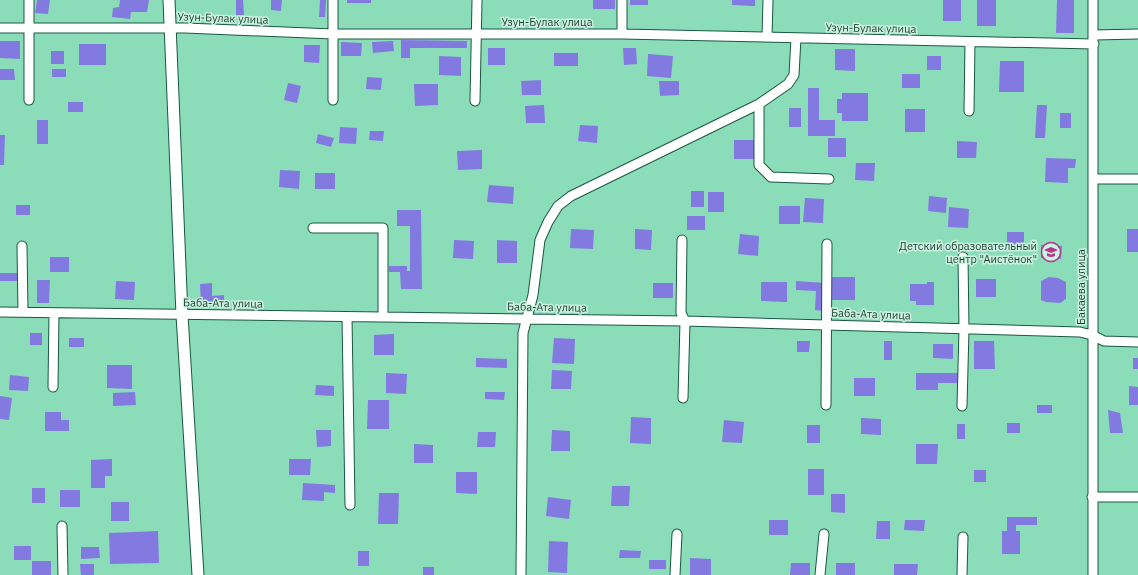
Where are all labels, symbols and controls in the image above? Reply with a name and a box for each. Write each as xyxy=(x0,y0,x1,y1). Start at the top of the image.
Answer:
street label: Узун-Булак улица xyxy=(177,9,269,27)
street label: Узун-Булак улица xyxy=(501,15,593,29)
street label: Узун-Булак улица xyxy=(825,20,917,36)
place label: Детский образовательный центр "Аистёнок" xyxy=(899,239,1037,266)
school or university icon: Детский образовательный центр "Аистёнок" xyxy=(1040,241,1062,263)
street label: Бакаева улица xyxy=(1074,249,1088,325)
street label: Баба-Ата улица xyxy=(183,295,263,311)
street label: Баба-Ата улица xyxy=(507,299,587,315)
street label: Баба-Ата улица xyxy=(831,306,911,322)

